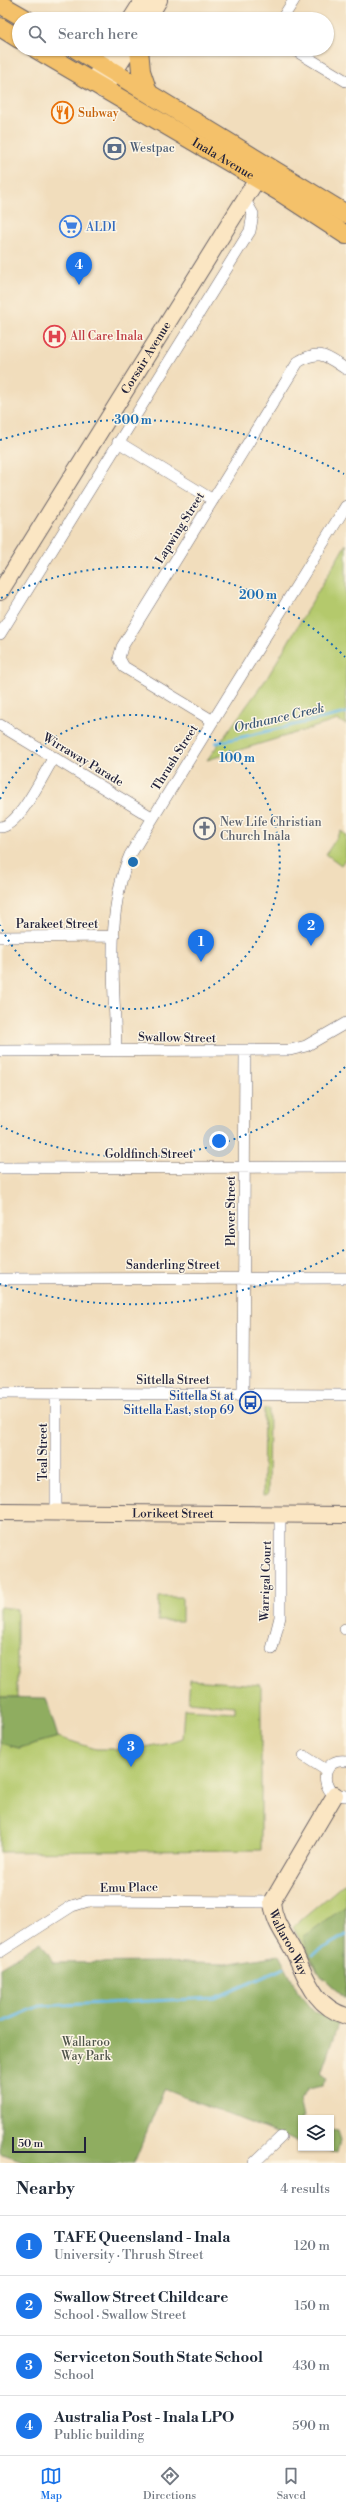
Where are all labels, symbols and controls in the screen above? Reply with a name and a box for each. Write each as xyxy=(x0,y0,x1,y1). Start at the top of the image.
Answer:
search box xyxy=(12,12,334,56)
icon: search xyxy=(26,23,48,45)
text: Search here xyxy=(58,25,138,44)
restaurant icon: Subway xyxy=(49,100,75,126)
place label: Subway xyxy=(78,106,119,121)
bank icon: Westpac xyxy=(101,135,127,161)
street label: Inala Avenue xyxy=(189,135,257,183)
place label: Westpac xyxy=(129,141,175,156)
supermarket icon: ALDI xyxy=(58,214,84,240)
place label: ALDI xyxy=(85,220,117,235)
pin: 4 xyxy=(66,252,92,285)
street label: Corsair Avenue xyxy=(118,319,174,397)
hospital icon: All Care Inala xyxy=(42,323,68,349)
place label: All Care Inala xyxy=(69,329,144,344)
text: 300 m xyxy=(114,413,152,428)
street label: Lapwing Street xyxy=(152,489,208,567)
text: 200 m xyxy=(239,588,277,603)
water label: Ordnance Creek xyxy=(232,700,326,736)
street label: Thrush Street xyxy=(149,722,202,794)
street label: Wirraway Parade xyxy=(39,730,126,790)
text: 100 m xyxy=(219,751,255,766)
place label: New Life Christian Church Inala xyxy=(220,815,322,844)
church icon: New Life Christian Church Inala xyxy=(192,816,218,842)
centre of rings xyxy=(126,855,140,869)
pin: 2 xyxy=(298,913,324,946)
street label: Parakeet Street xyxy=(16,917,99,932)
pin: 1 xyxy=(188,929,214,962)
street label: Swallow Street xyxy=(138,1030,217,1046)
your location xyxy=(209,1131,229,1151)
street label: Goldfinch Street xyxy=(105,1147,194,1162)
street label: Plover Street xyxy=(224,1175,239,1246)
street label: Sanderling Street xyxy=(126,1258,221,1273)
street label: Sittella Street xyxy=(136,1373,210,1388)
place label: Sittella St at Sittella East, stop 69 xyxy=(124,1389,235,1418)
bus stop icon: Sittella St at Sittella East, stop 69 xyxy=(237,1390,263,1416)
street label: Teal Street xyxy=(36,1422,51,1481)
street label: Lorikeet Street xyxy=(132,1506,215,1521)
street label: Warrigal Court xyxy=(257,1540,275,1623)
pin: 3 xyxy=(118,1734,144,1767)
street label: Emu Place xyxy=(100,1880,158,1896)
street label: Wallaroo Way xyxy=(265,1907,311,1978)
park label: Wallaroo Way Park xyxy=(60,2035,111,2064)
map controls xyxy=(298,2115,334,2151)
button: layers xyxy=(298,2115,334,2151)
scale bar xyxy=(12,2135,86,2154)
text: 50 m xyxy=(18,2137,43,2151)
text: Nearby xyxy=(16,2178,75,2200)
text: 4 results xyxy=(280,2181,330,2197)
text: TAFE Queensland - Inala xyxy=(54,2228,230,2247)
text: 1 xyxy=(26,2238,32,2254)
text: 120 m xyxy=(294,2238,330,2254)
text: University · Thrush Street xyxy=(54,2247,204,2263)
text: Swallow Street Childcare xyxy=(54,2288,228,2307)
text: 2 xyxy=(25,2298,33,2314)
text: 150 m xyxy=(295,2298,330,2314)
text: School · Swallow Street xyxy=(54,2307,186,2323)
text: Serviceton South State School xyxy=(54,2348,263,2367)
text: 3 xyxy=(25,2358,33,2374)
text: 430 m xyxy=(292,2358,330,2374)
text: School xyxy=(54,2367,94,2383)
text: Australia Post - Inala LPO xyxy=(54,2408,234,2427)
text: 4 xyxy=(25,2418,33,2434)
text: 590 m xyxy=(292,2418,330,2434)
text: Public building xyxy=(54,2427,144,2443)
tab: Map xyxy=(40,2465,62,2503)
tab: Directions xyxy=(143,2465,196,2503)
tab: Saved xyxy=(277,2465,306,2503)

